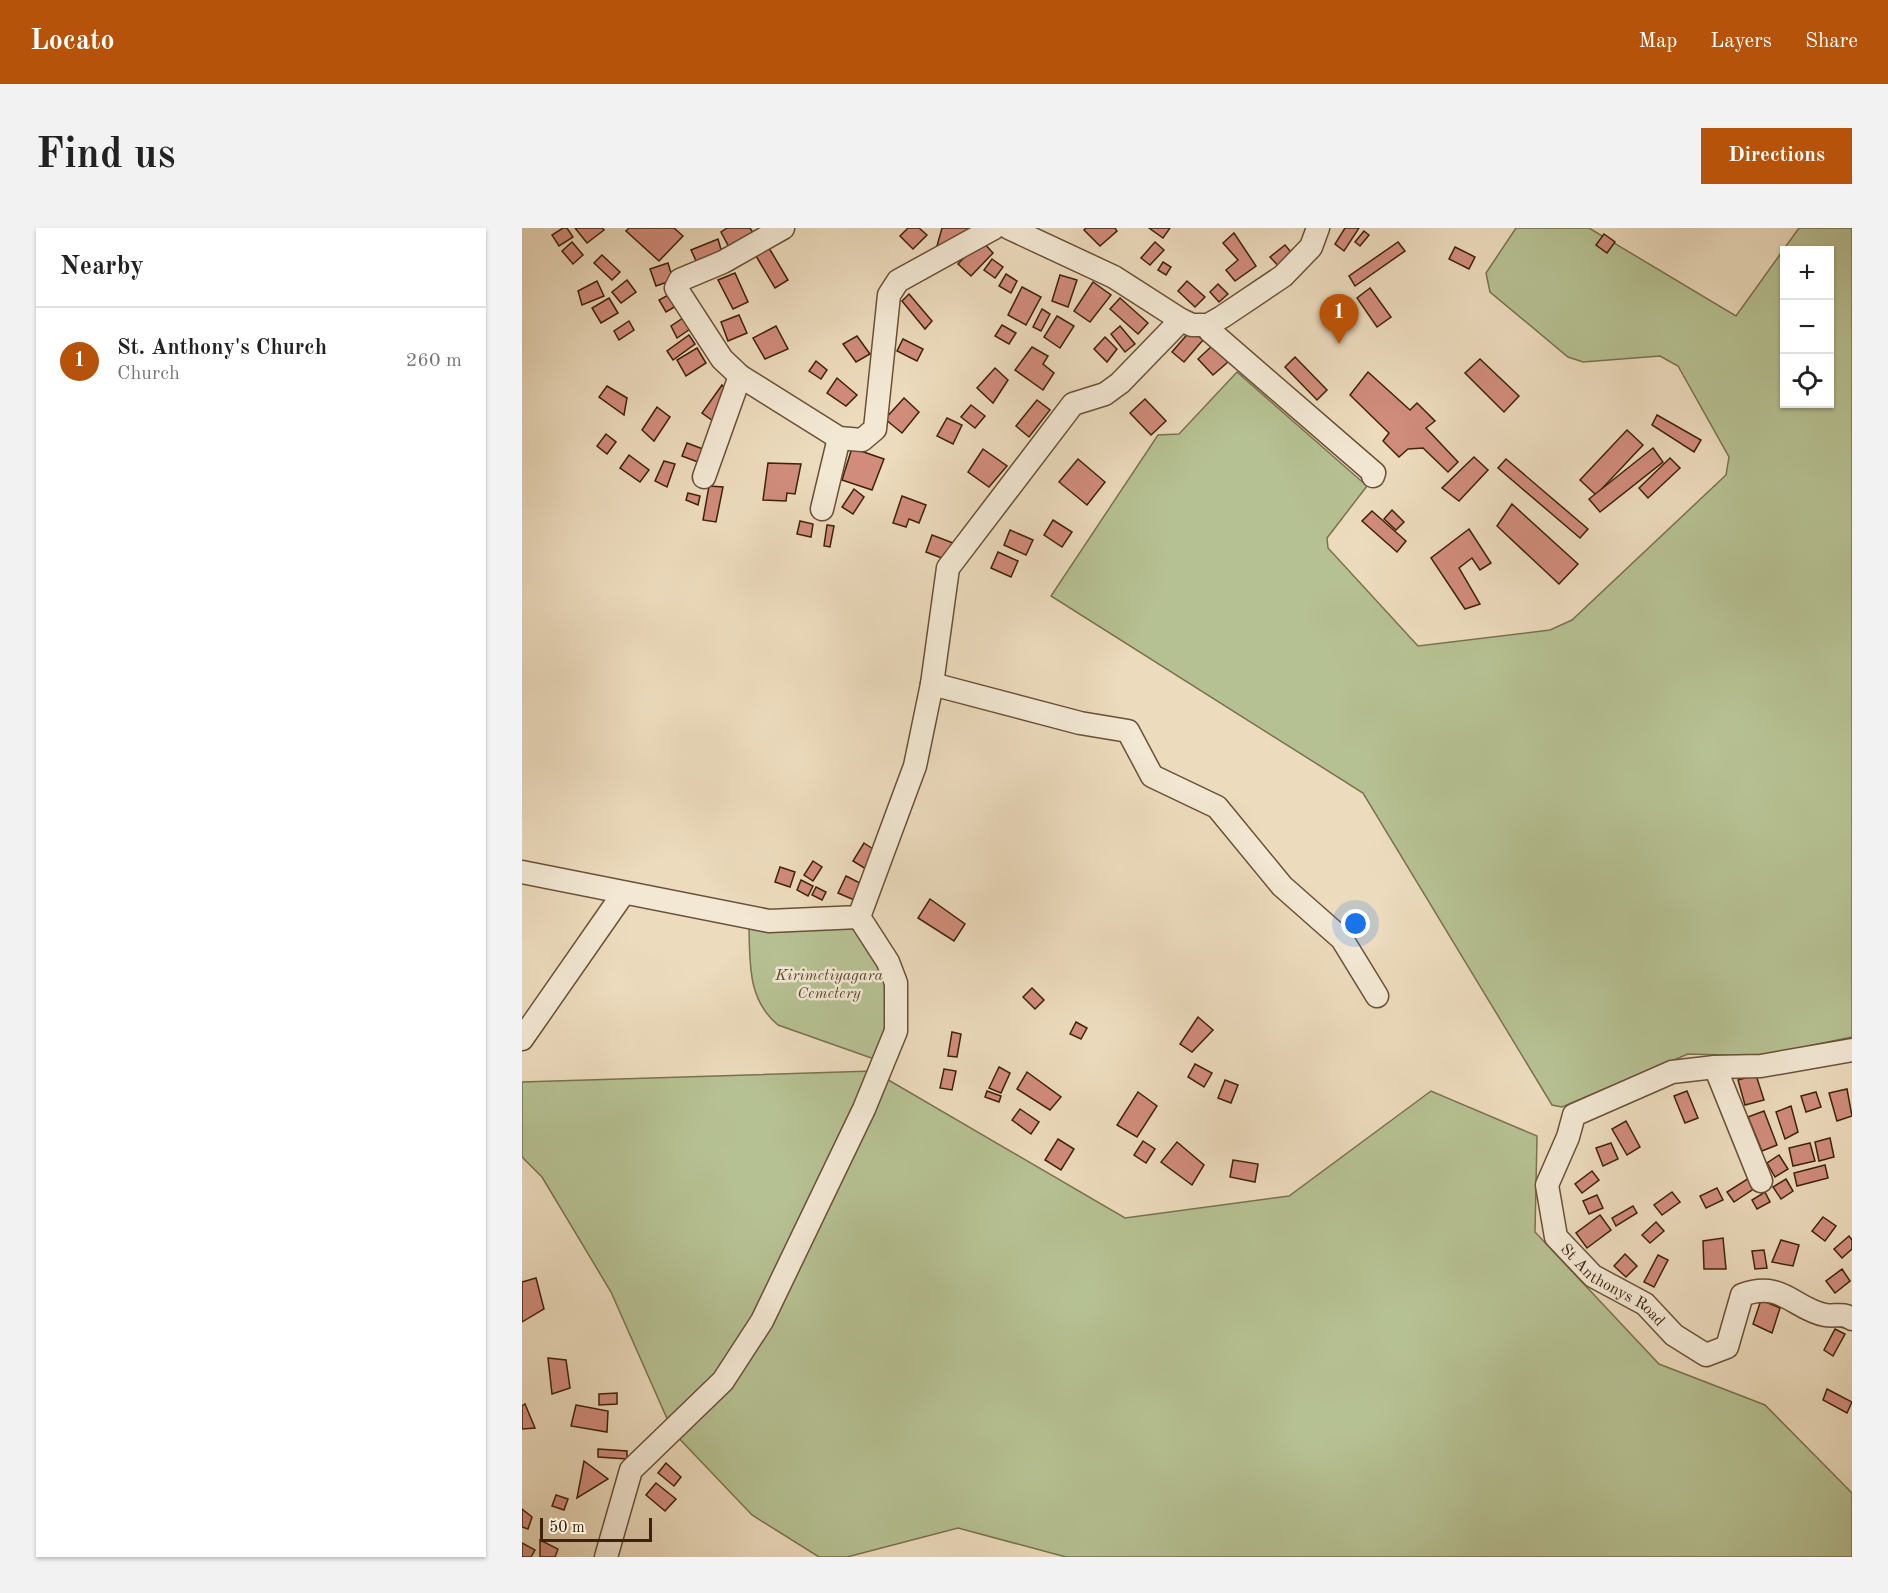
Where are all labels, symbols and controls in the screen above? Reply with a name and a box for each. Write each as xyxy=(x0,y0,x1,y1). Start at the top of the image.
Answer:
text: Locato xyxy=(30,28,115,56)
text: Map xyxy=(1638,31,1677,52)
text: Layers xyxy=(1710,31,1772,52)
text: Share xyxy=(1805,31,1858,52)
button: Directions xyxy=(1701,128,1852,184)
text: Find us xyxy=(36,135,175,177)
map controls xyxy=(1780,246,1834,408)
button: + xyxy=(1780,246,1834,300)
text: Nearby xyxy=(60,254,144,280)
pin: 1 xyxy=(1320,294,1358,344)
button: − xyxy=(1780,300,1834,354)
text: St. Anthony's Church xyxy=(117,337,327,359)
text: 1 xyxy=(74,351,85,371)
text: 260 m xyxy=(406,351,462,371)
button: locate xyxy=(1780,354,1834,408)
text: Church xyxy=(117,364,180,384)
your location xyxy=(1341,909,1370,938)
park label: Kirimetiyagara Cemetery xyxy=(774,968,883,1002)
street label: St Anthonys Road xyxy=(1557,1241,1667,1330)
scale bar xyxy=(540,1515,652,1542)
text: 50 m xyxy=(549,1520,585,1536)

